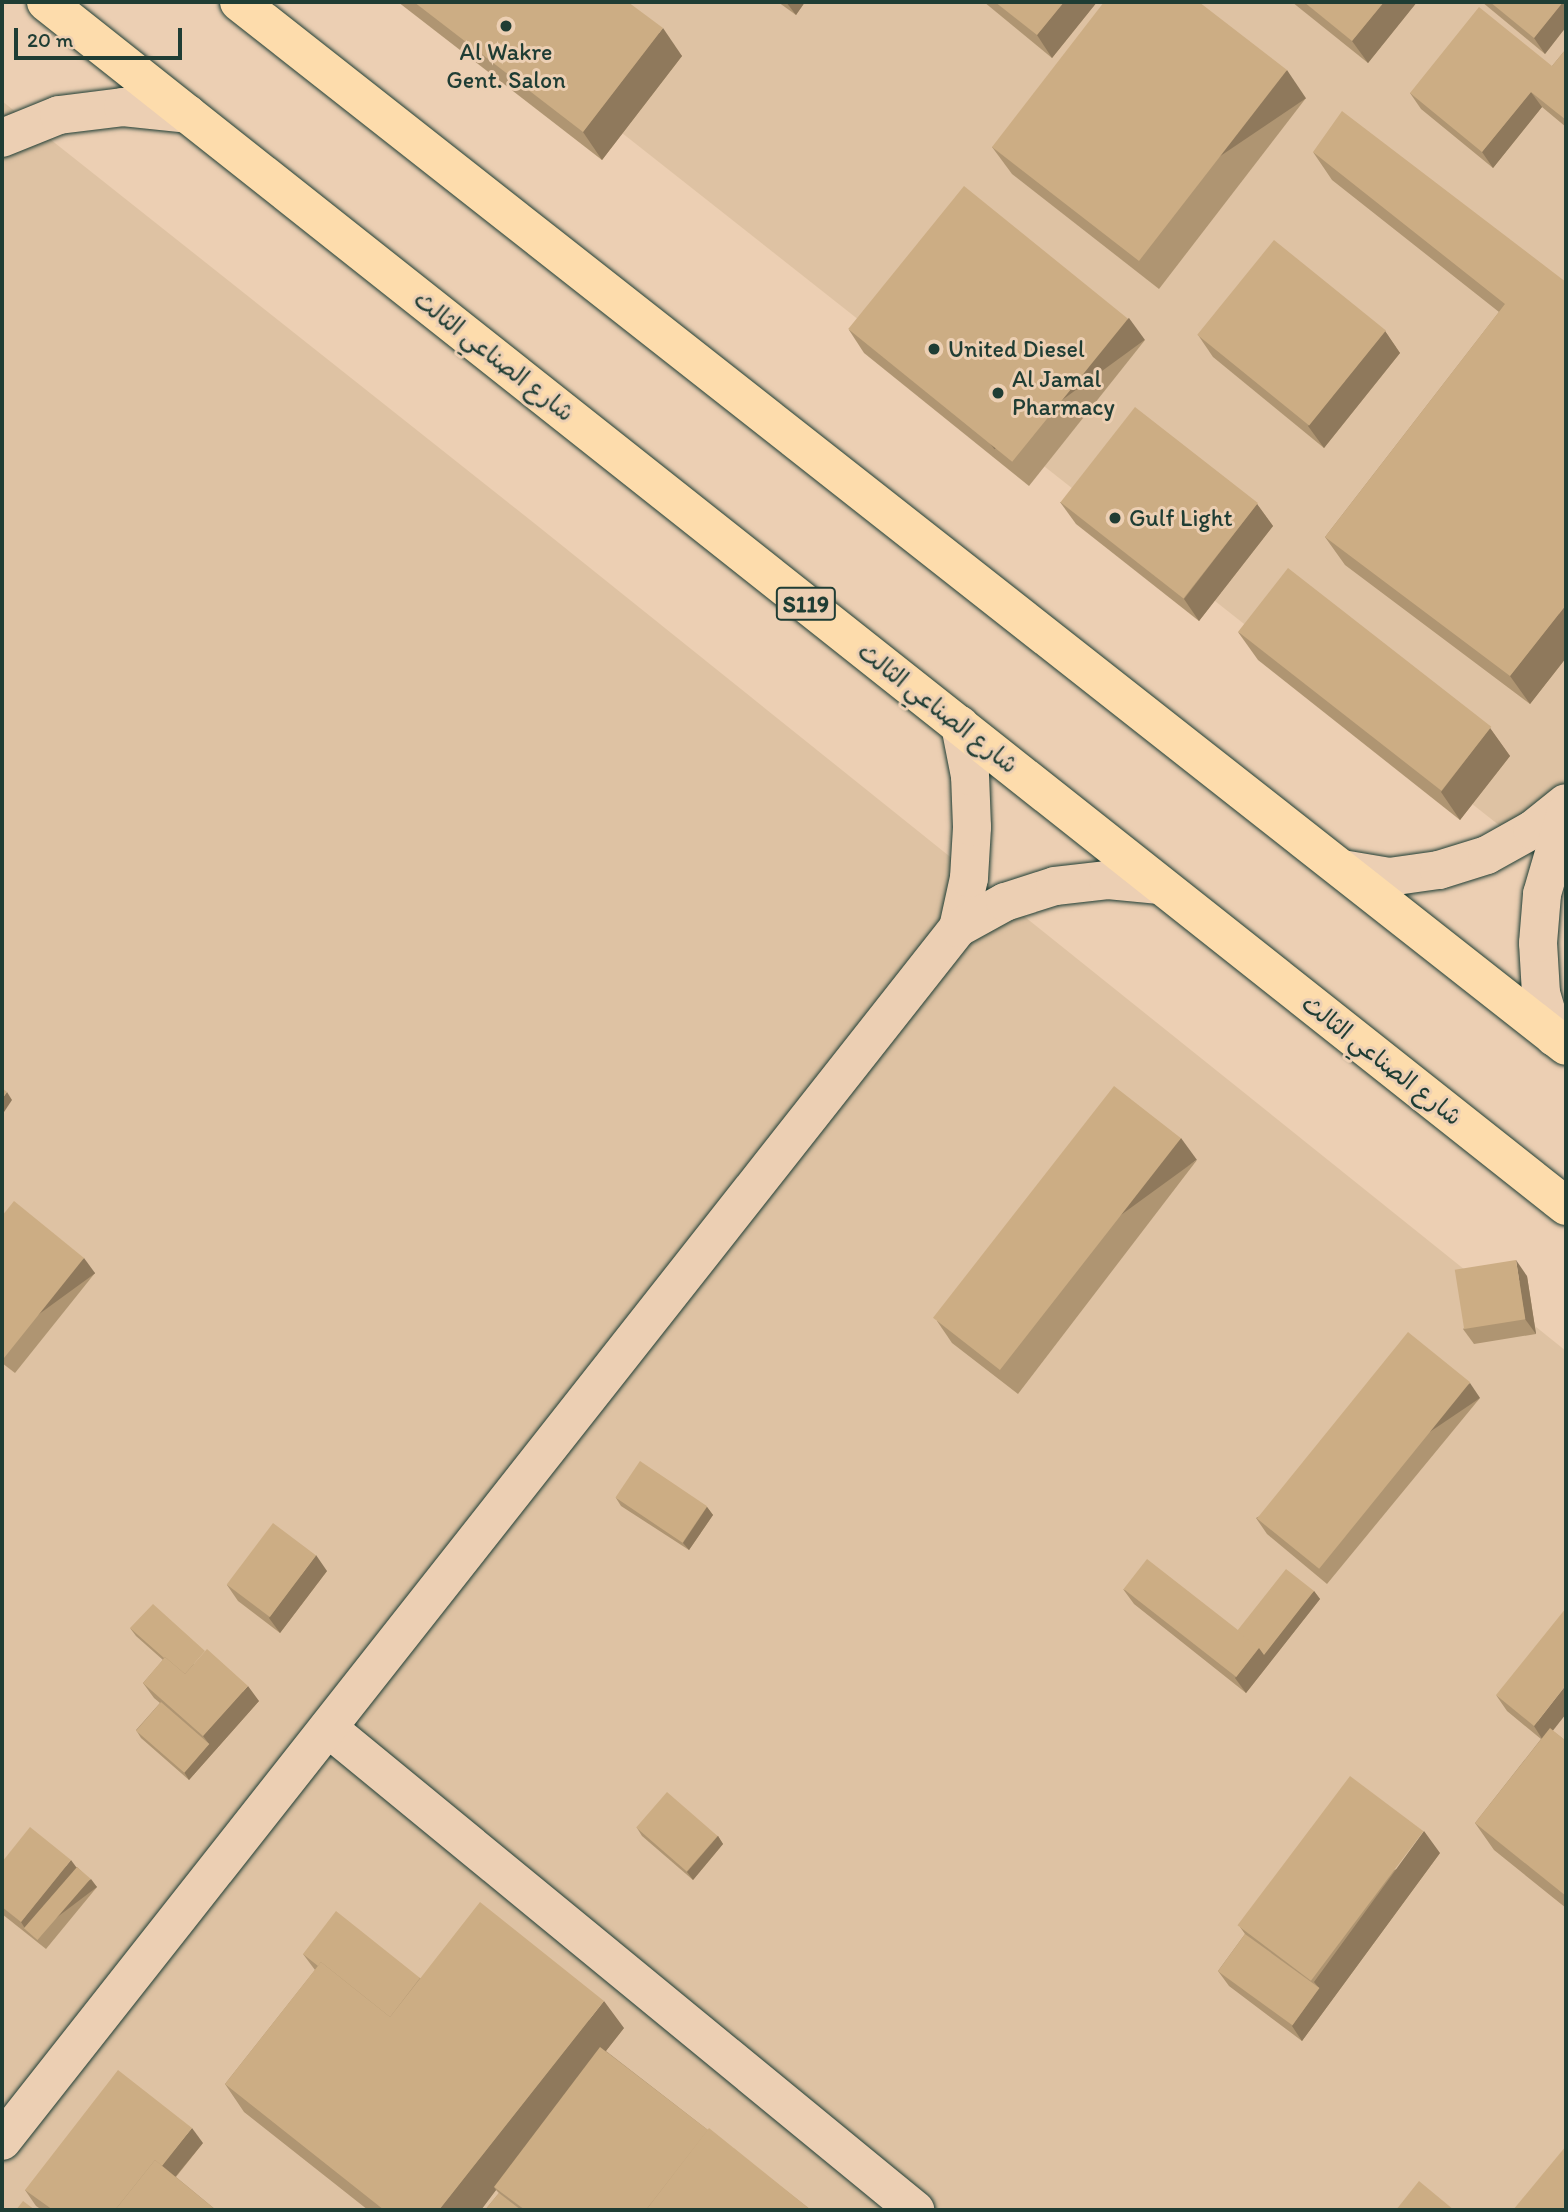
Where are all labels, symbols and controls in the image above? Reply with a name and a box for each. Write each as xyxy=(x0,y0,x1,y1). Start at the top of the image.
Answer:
scale bar xyxy=(18,14,186,58)
marker: Al Wakre Gent. Salon xyxy=(498,18,514,34)
text: 20 m xyxy=(27,27,73,52)
place label: Al Wakre Gent. Salon xyxy=(446,38,566,94)
street label: شارع الصناعي الثالث xyxy=(408,285,580,427)
place label: United Diesel xyxy=(948,335,1085,363)
marker: United Diesel xyxy=(926,341,942,357)
place label: Al Jamal Pharmacy xyxy=(1012,365,1115,421)
marker: Al Jamal Pharmacy xyxy=(990,385,1006,401)
place label: Gulf Light xyxy=(1129,504,1232,532)
marker: Gulf Light xyxy=(1107,510,1123,526)
road number: S119 xyxy=(774,584,838,624)
street label: شارع الصناعي الثالث xyxy=(852,637,1024,779)
street label: شارع الصناعي الثالث xyxy=(1296,989,1468,1131)

